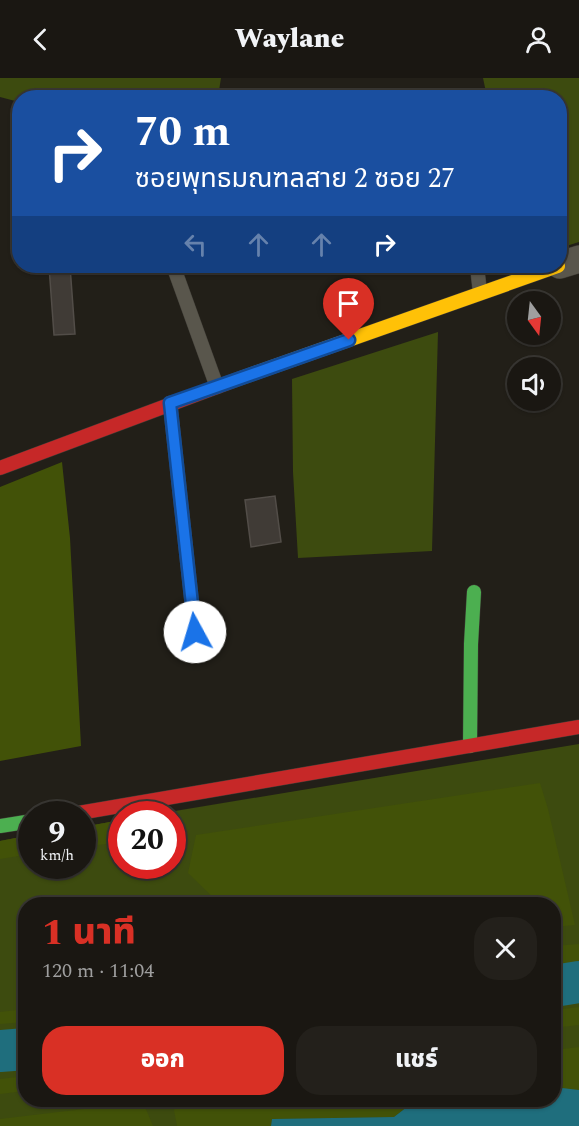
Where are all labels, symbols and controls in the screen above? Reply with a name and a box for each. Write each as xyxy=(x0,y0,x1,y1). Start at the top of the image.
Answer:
text: Waylane xyxy=(235,18,344,60)
icon: back xyxy=(24,23,57,56)
icon: person xyxy=(522,23,555,56)
text: 70 m xyxy=(135,101,230,164)
icon: right xyxy=(36,114,114,192)
text: ซอยพุทธมณฑลสาย 2 ซอย 27 xyxy=(135,158,455,200)
icon: left xyxy=(179,228,212,261)
icon: ahead xyxy=(242,228,275,261)
icon: ahead xyxy=(305,228,338,261)
icon: right xyxy=(368,228,401,261)
pin xyxy=(323,278,374,340)
icon: arrive xyxy=(332,287,365,320)
north arrow xyxy=(507,291,561,345)
map controls xyxy=(507,291,561,411)
button: sound xyxy=(507,357,561,411)
position arrow xyxy=(163,600,227,664)
speed limit sign: 20 xyxy=(108,801,186,879)
text: 9 xyxy=(49,810,65,856)
text: km/h xyxy=(40,844,74,867)
text: 1 นาที xyxy=(42,906,136,961)
button: close xyxy=(474,917,537,980)
text: 120 m · 11:04 xyxy=(42,956,154,986)
button: ออก xyxy=(42,1026,284,1095)
button: แชร์ xyxy=(296,1026,537,1095)

